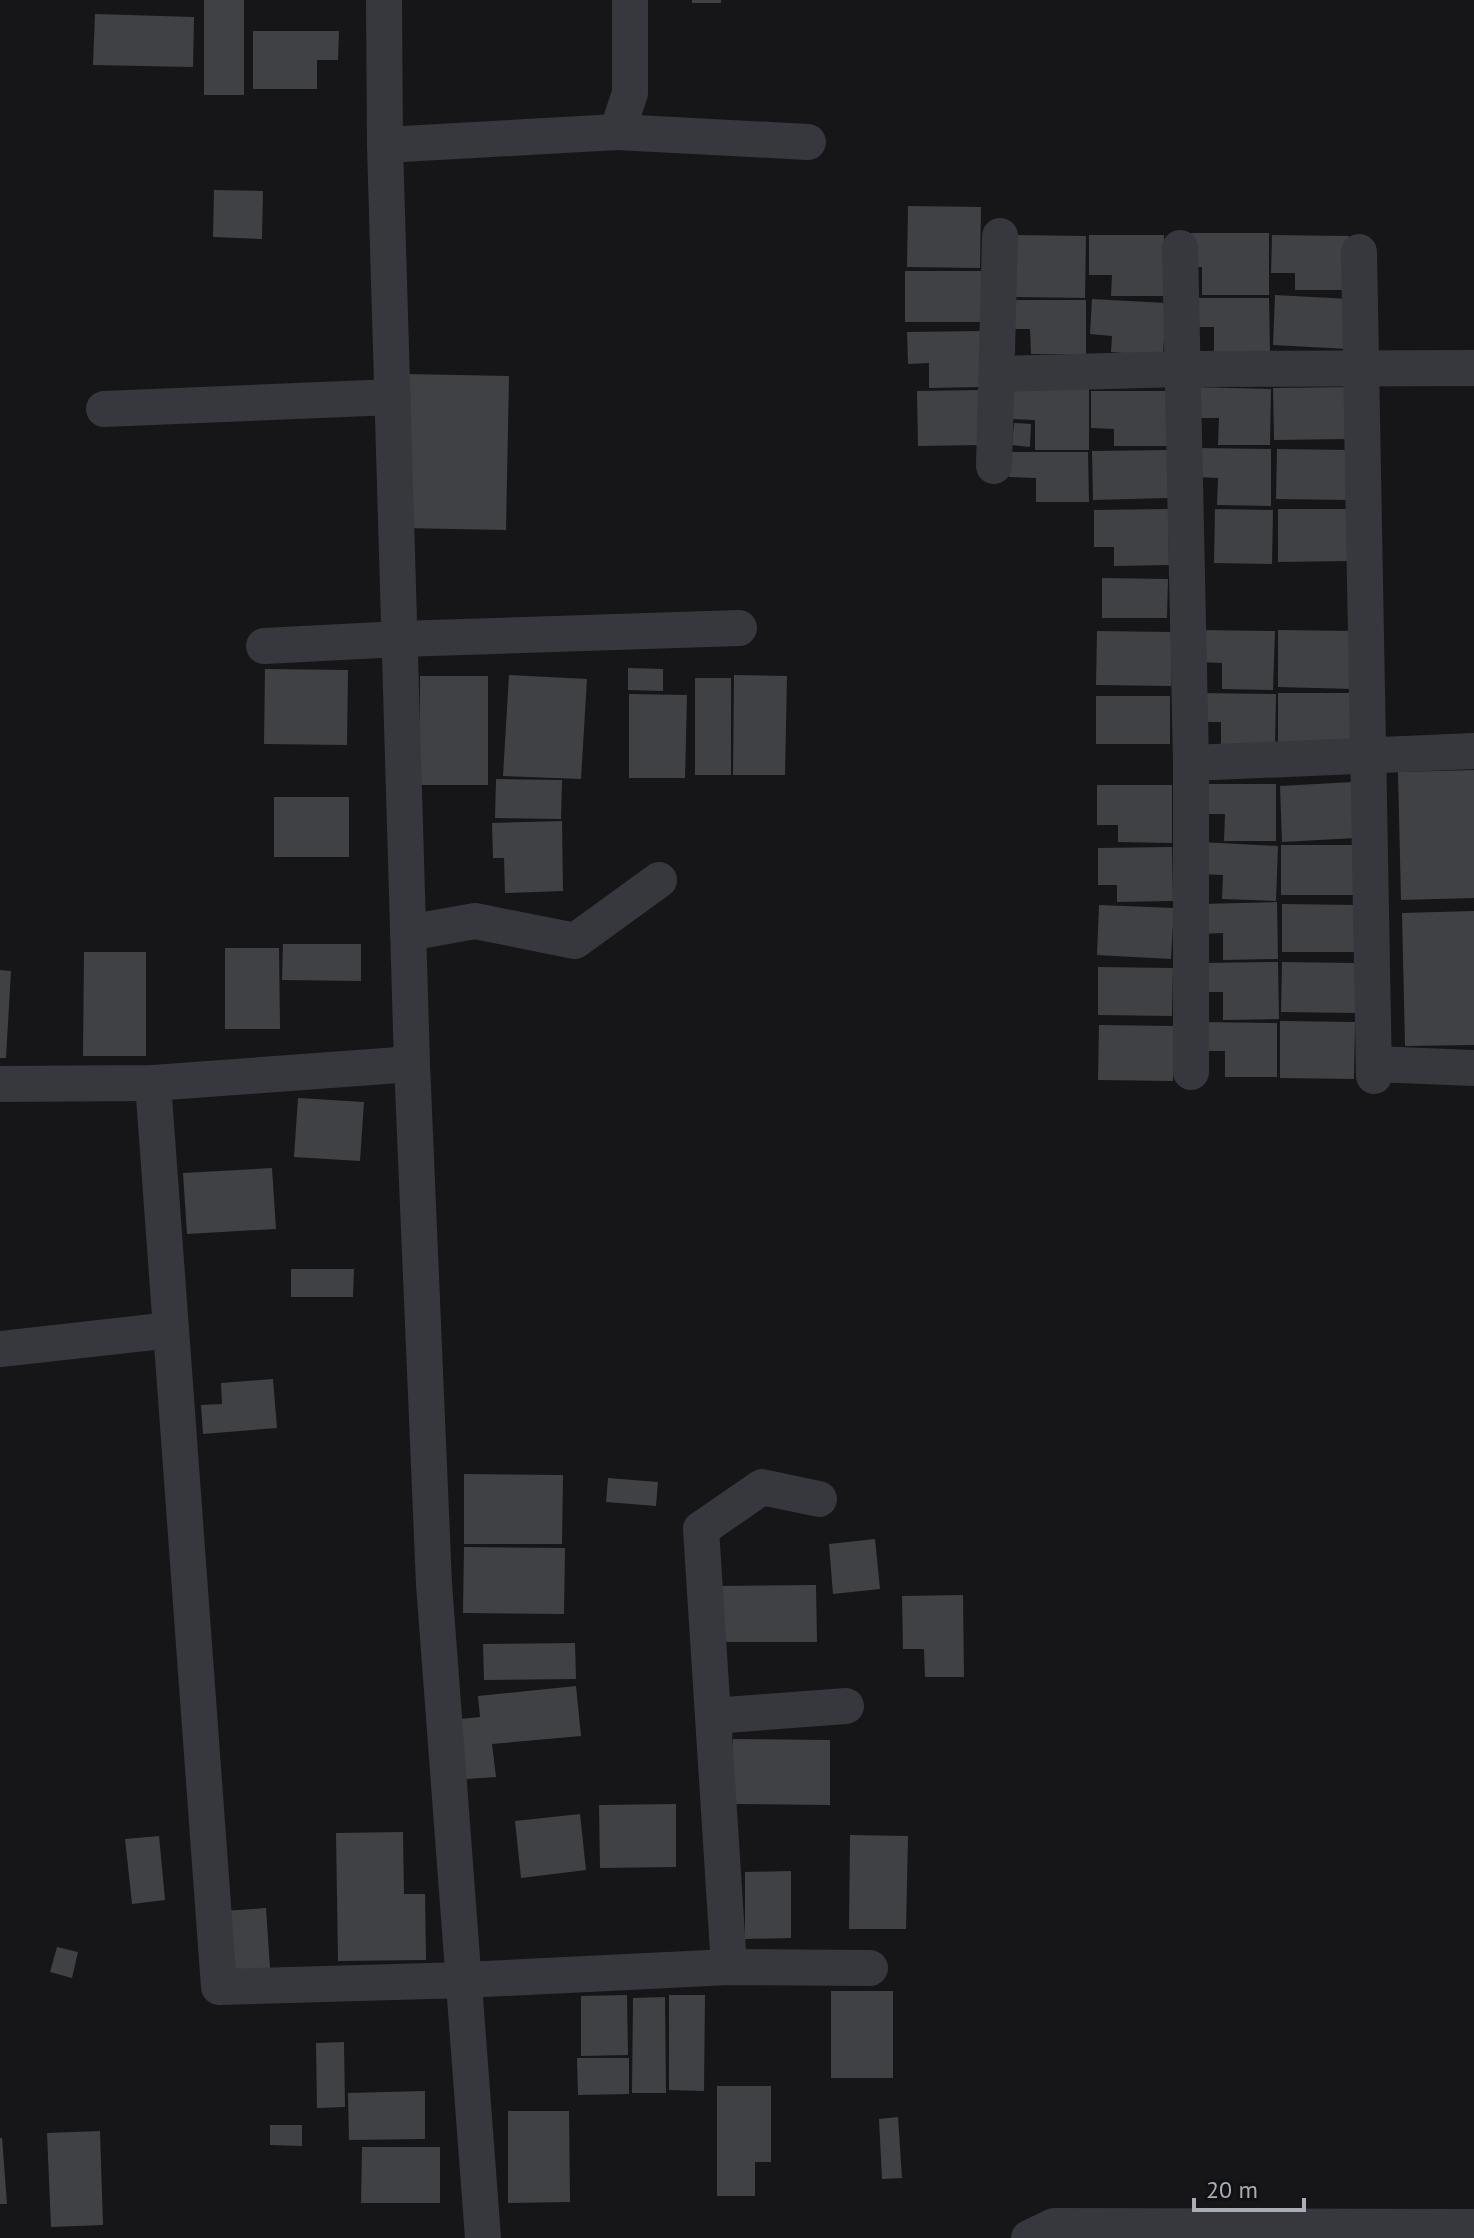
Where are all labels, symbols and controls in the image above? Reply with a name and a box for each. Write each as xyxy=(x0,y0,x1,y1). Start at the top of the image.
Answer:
scale bar xyxy=(1194,2162,1304,2212)
text: 20 m xyxy=(1206,2174,1258,2205)

